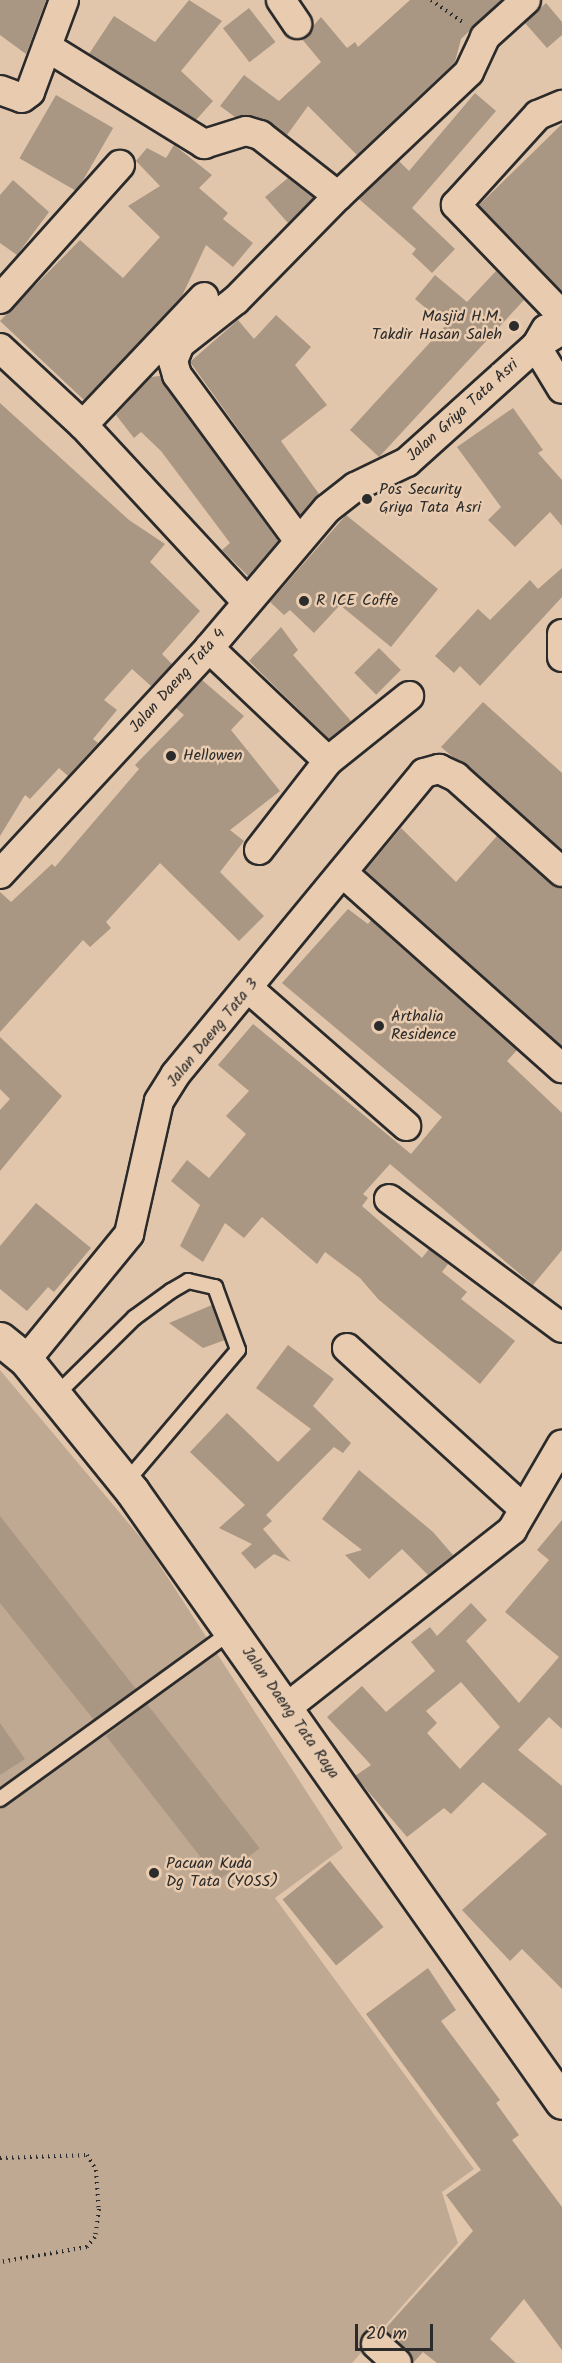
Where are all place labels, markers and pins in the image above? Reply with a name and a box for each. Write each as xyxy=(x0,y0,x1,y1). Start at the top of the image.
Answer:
place label: Masjid H.M. Takdir Hasan Saleh xyxy=(372,307,502,345)
marker: Masjid H.M. Takdir Hasan Saleh xyxy=(507,319,521,333)
place label: Pos Security Griya Tata Asri xyxy=(379,480,481,518)
marker: Pos Security Griya Tata Asri xyxy=(360,492,374,506)
place label: R ICE Coffe xyxy=(316,591,398,611)
marker: R ICE Coffe xyxy=(297,594,311,608)
place label: Hellowen xyxy=(183,746,243,766)
marker: Hellowen xyxy=(164,749,178,763)
place label: Arthalia Residence xyxy=(391,1007,456,1045)
marker: Arthalia Residence xyxy=(372,1019,386,1033)
place label: Pacuan Kuda Dg Tata (YOSS) xyxy=(166,1854,278,1892)
marker: Pacuan Kuda Dg Tata (YOSS) xyxy=(147,1866,161,1880)

